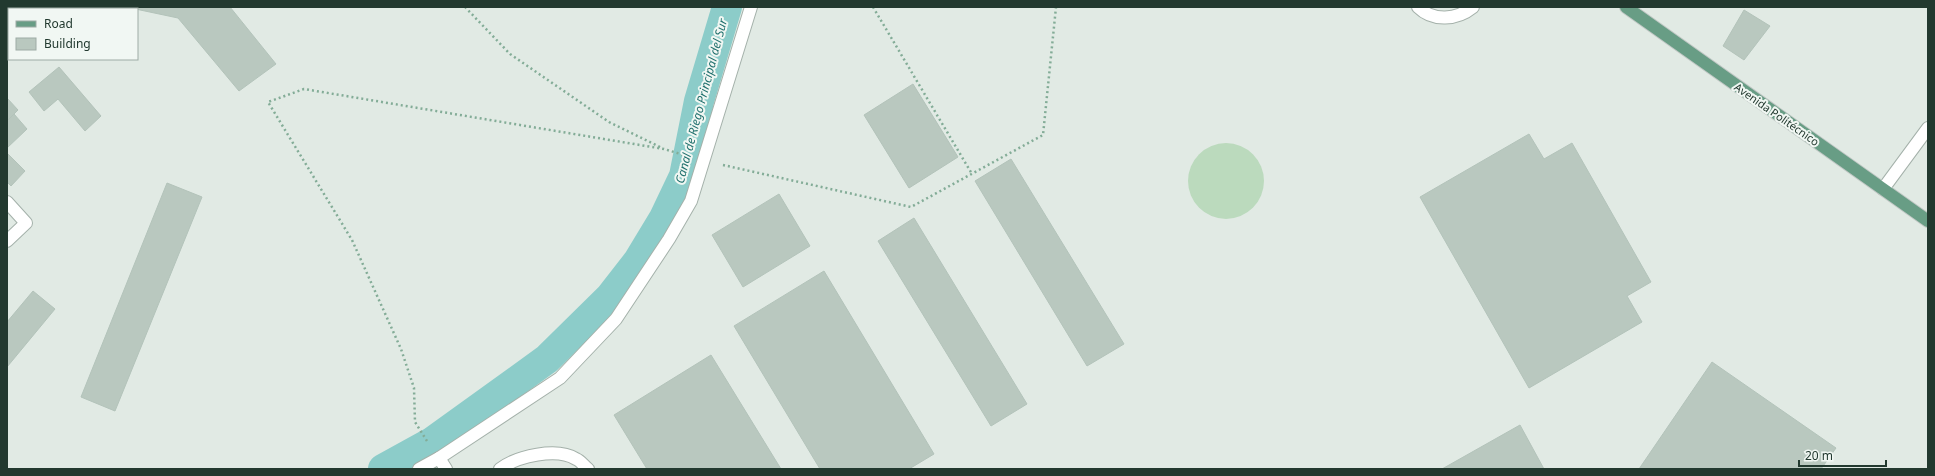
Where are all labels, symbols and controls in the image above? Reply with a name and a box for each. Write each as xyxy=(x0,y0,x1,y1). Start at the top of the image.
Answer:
legend xyxy=(8,8,138,60)
text: Road xyxy=(44,15,73,32)
water label: Canal de Riego Principal del Sur xyxy=(671,16,731,185)
text: Building xyxy=(44,35,91,52)
street label: Avenida Politécnico xyxy=(1732,79,1823,149)
scale bar xyxy=(1799,442,1886,468)
text: 20 m xyxy=(1805,447,1833,464)

